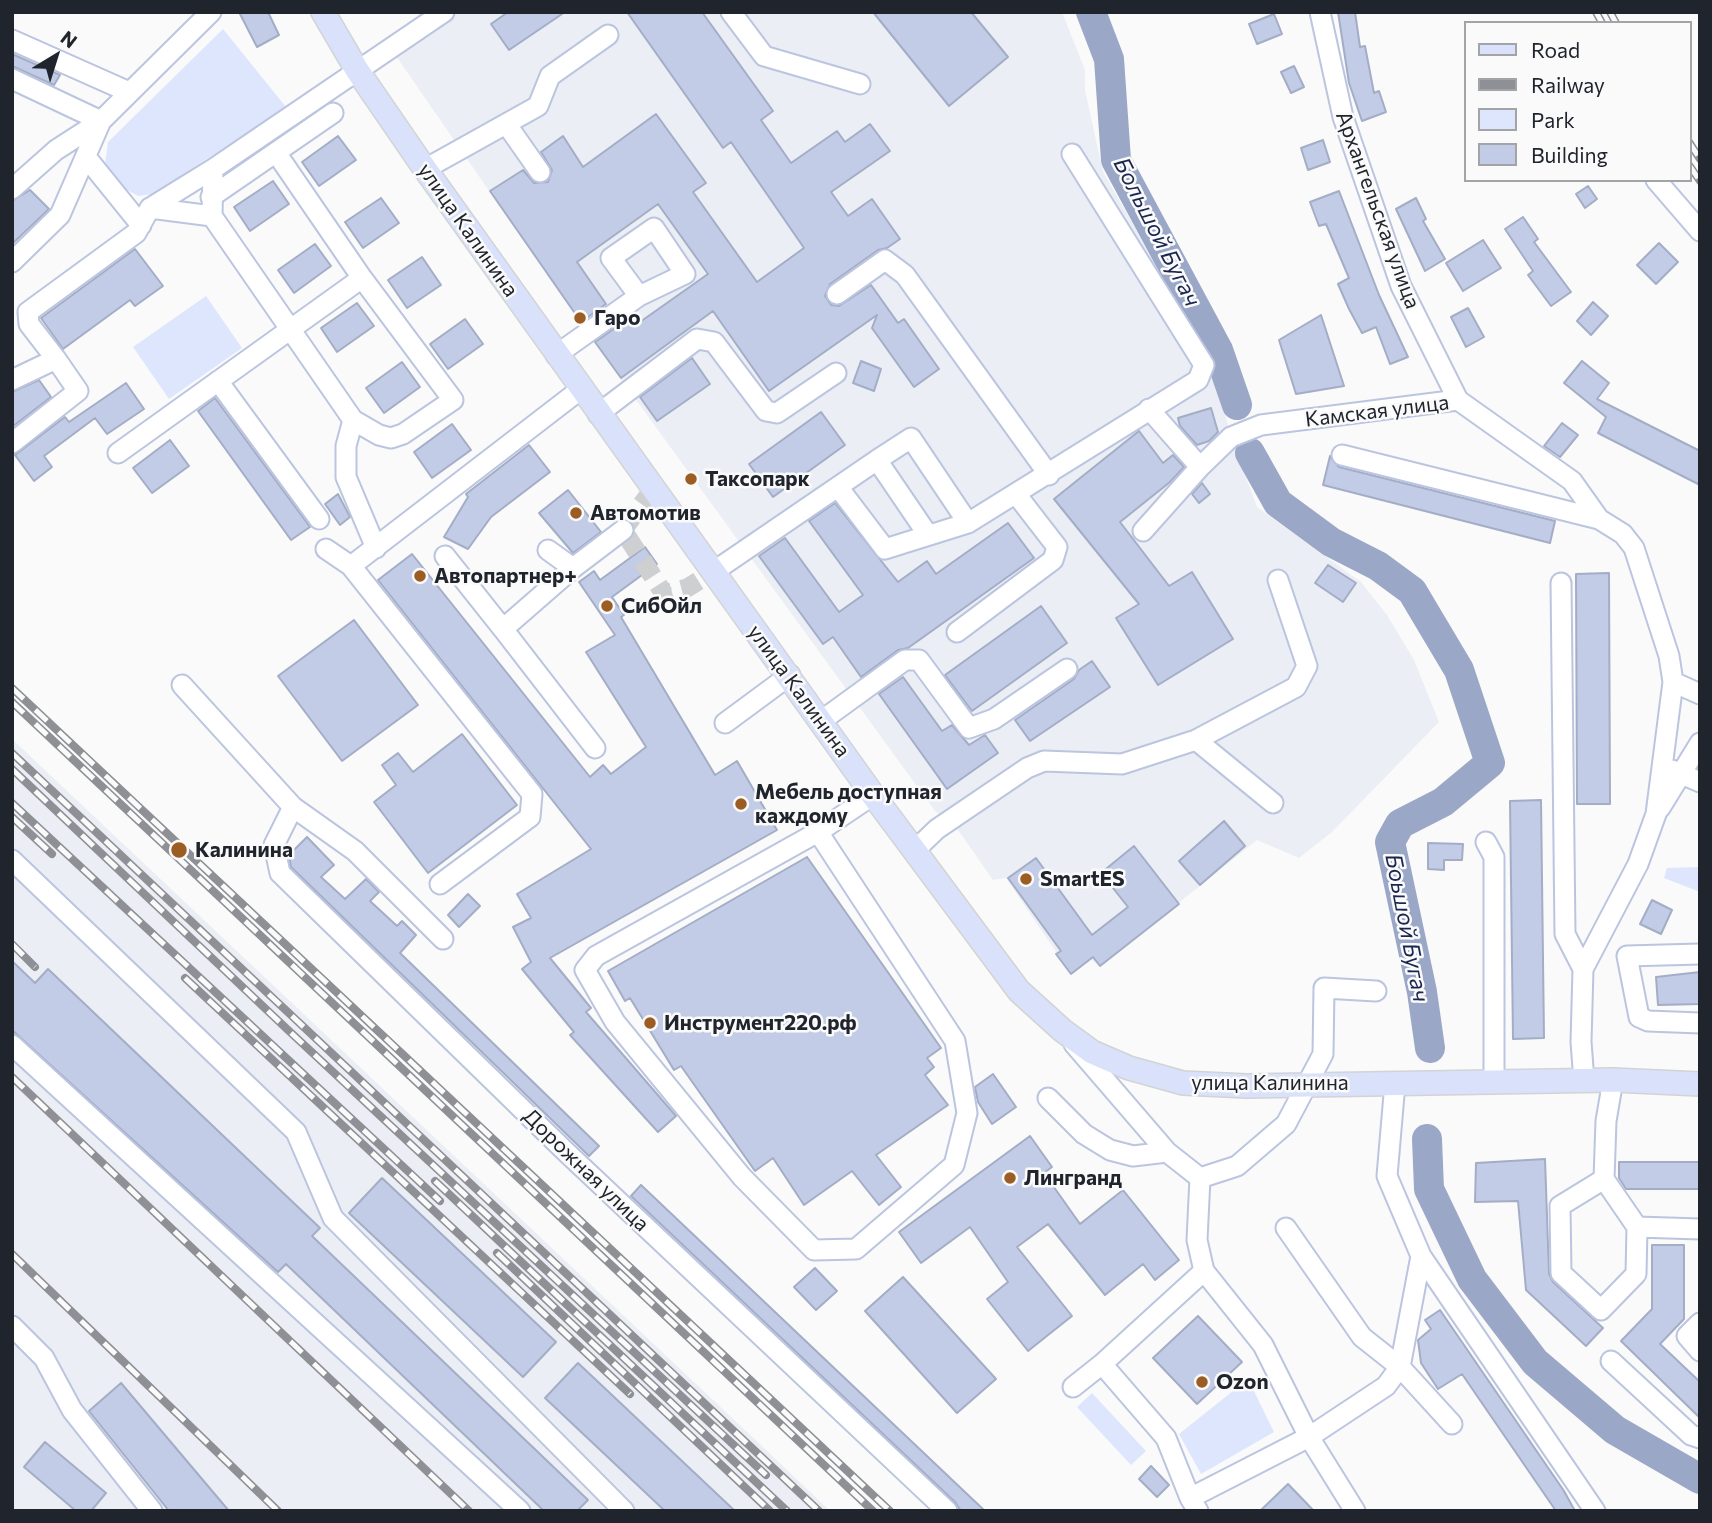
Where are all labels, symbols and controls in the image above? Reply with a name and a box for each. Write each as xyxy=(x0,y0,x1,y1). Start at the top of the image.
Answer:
north arrow xyxy=(21,21,91,91)
legend xyxy=(1464,21,1691,182)
text: N xyxy=(57,26,82,53)
text: Road xyxy=(1531,37,1580,62)
text: Railway xyxy=(1531,72,1605,97)
text: Park xyxy=(1531,107,1575,132)
street label: Архангельская улица xyxy=(1331,108,1425,312)
text: Building xyxy=(1531,142,1608,167)
water label: Большой Бугач xyxy=(1108,153,1206,311)
street label: улица Калинина xyxy=(413,158,523,302)
place label: Гаро xyxy=(594,305,641,331)
marker: Гаро xyxy=(572,310,588,326)
street label: Камская улица xyxy=(1304,390,1450,432)
place label: Таксопарк xyxy=(705,466,810,492)
marker: Таксопарк xyxy=(683,471,699,487)
place label: Автомотив xyxy=(590,500,701,526)
marker: Автомотив xyxy=(568,505,584,521)
place label: Автопартнер+ xyxy=(434,563,577,589)
marker: Автопартнер+ xyxy=(412,568,428,584)
place label: СибОйл xyxy=(621,593,702,619)
marker: СибОйл xyxy=(599,598,615,614)
street label: улица Калинина xyxy=(743,620,855,762)
place label: Мебель доступная каждому xyxy=(755,779,942,829)
marker: Мебель доступная каждому xyxy=(733,796,749,812)
place label: Калинина xyxy=(195,837,293,863)
marker: Калинина xyxy=(169,840,189,860)
water label: Боьшой Бугач xyxy=(1379,852,1435,1004)
place label: SmartES xyxy=(1040,866,1125,892)
marker: SmartES xyxy=(1018,871,1034,887)
place label: Инструмент220.рф xyxy=(664,1010,857,1036)
marker: Инструмент220.рф xyxy=(642,1015,658,1031)
street label: улица Калинина xyxy=(1191,1070,1349,1096)
street label: Дорожная улица xyxy=(518,1104,654,1236)
place label: Лингранд xyxy=(1024,1165,1122,1191)
marker: Лингранд xyxy=(1002,1170,1018,1186)
place label: Ozon xyxy=(1216,1369,1269,1395)
marker: Ozon xyxy=(1194,1374,1210,1390)

